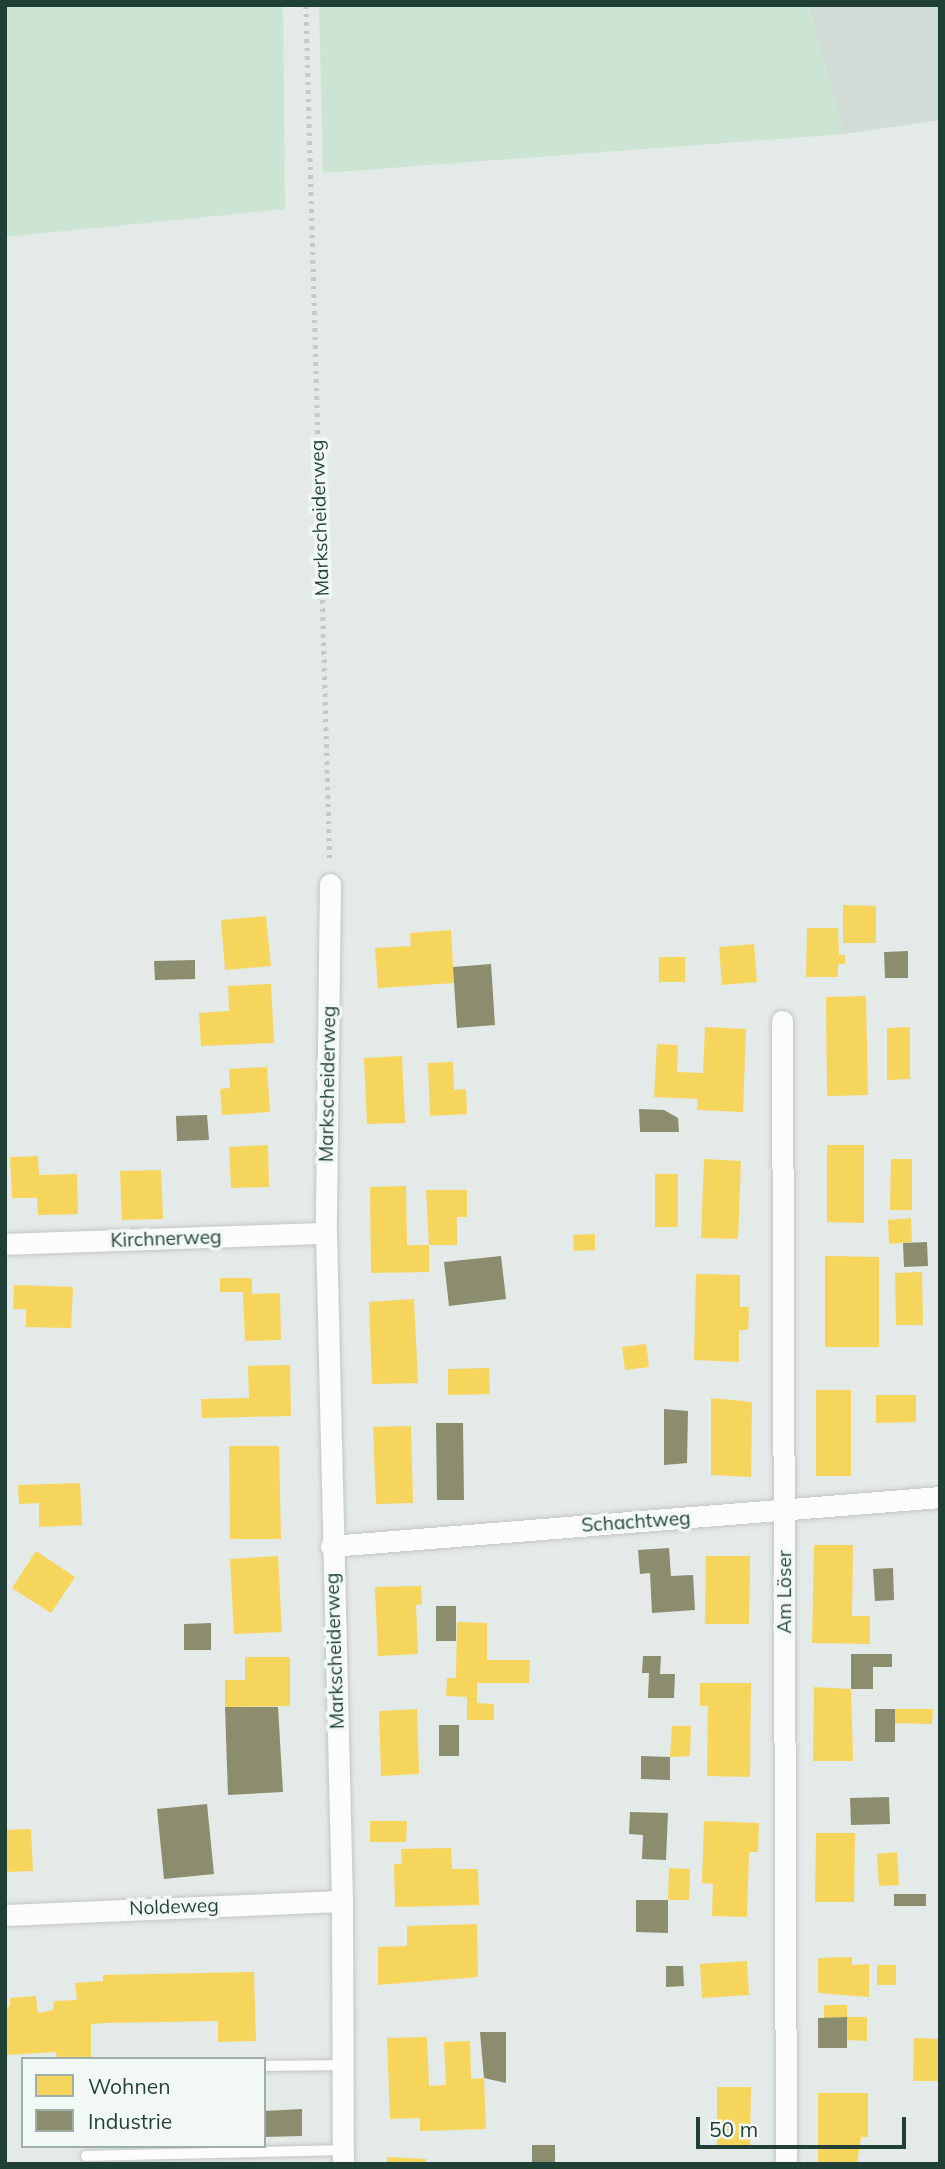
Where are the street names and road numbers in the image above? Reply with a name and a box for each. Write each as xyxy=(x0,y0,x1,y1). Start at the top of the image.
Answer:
street label: Markscheiderweg xyxy=(306,439,334,597)
street label: Markscheiderweg xyxy=(315,1006,341,1162)
street label: Kirchnerweg xyxy=(110,1226,222,1252)
street label: Schachtweg xyxy=(581,1507,691,1537)
street label: Am Löser xyxy=(774,1550,796,1634)
street label: Markscheiderweg xyxy=(321,1572,349,1730)
street label: Noldeweg xyxy=(129,1894,219,1920)

